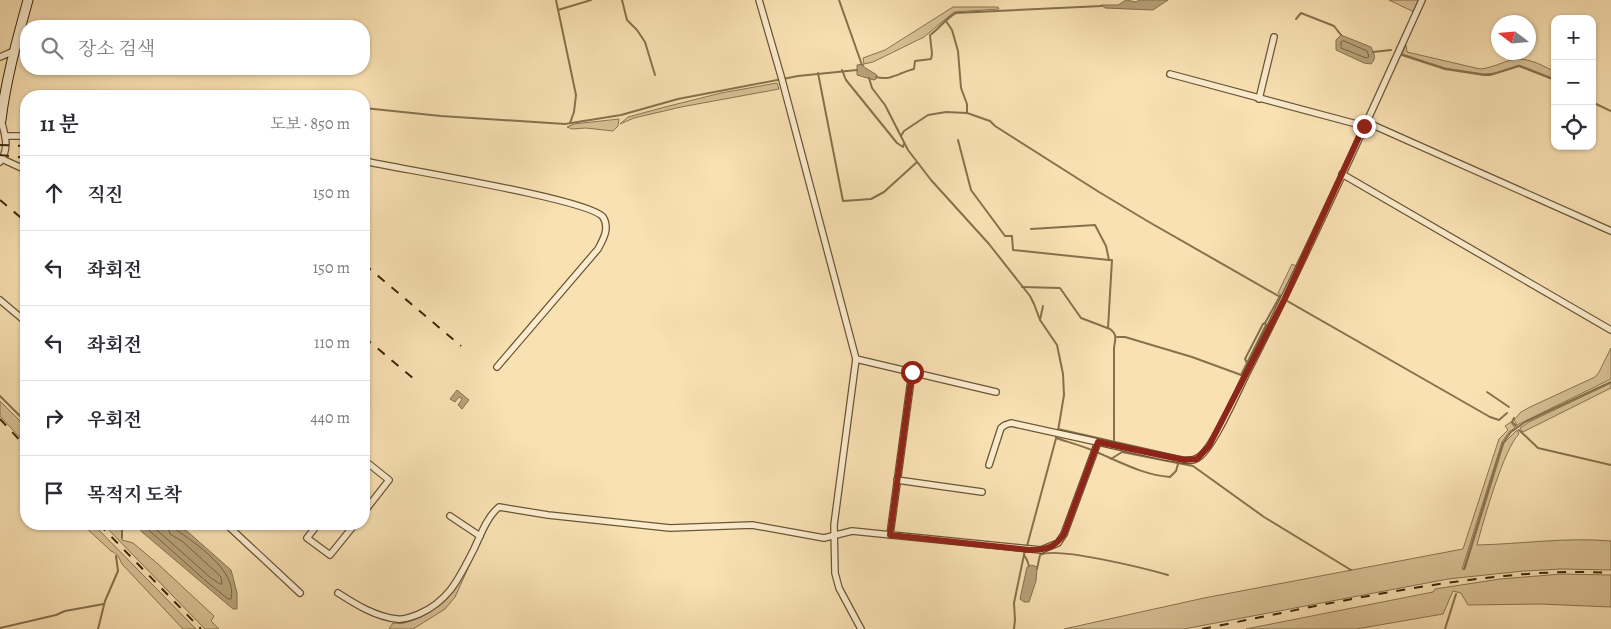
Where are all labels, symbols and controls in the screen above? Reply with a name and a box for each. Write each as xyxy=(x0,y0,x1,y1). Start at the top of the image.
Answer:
north arrow xyxy=(1491,15,1536,60)
map controls xyxy=(1551,15,1596,150)
button: + xyxy=(1551,15,1596,60)
search box xyxy=(20,20,370,75)
icon: search xyxy=(38,34,66,62)
text: 장소 검색 xyxy=(78,36,155,62)
button: − xyxy=(1551,60,1596,105)
button: locate xyxy=(1551,105,1596,150)
text: 11 분 xyxy=(40,110,79,138)
text: 도보 · 850 m xyxy=(270,113,350,135)
route end xyxy=(1353,115,1376,138)
icon: ahead xyxy=(40,179,68,207)
text: 직진 xyxy=(87,182,124,208)
text: 150 m xyxy=(313,182,350,204)
icon: left xyxy=(40,254,68,282)
text: 좌회전 xyxy=(87,257,142,283)
text: 150 m xyxy=(313,257,350,279)
icon: left xyxy=(40,329,68,357)
text: 좌회전 xyxy=(87,332,142,358)
text: 110 m xyxy=(314,332,350,354)
route start xyxy=(901,361,924,384)
icon: right xyxy=(40,404,68,432)
text: 우회전 xyxy=(87,407,142,433)
text: 440 m xyxy=(310,407,350,429)
icon: arrive xyxy=(40,479,68,507)
text: 목적지 도착 xyxy=(87,482,182,508)

